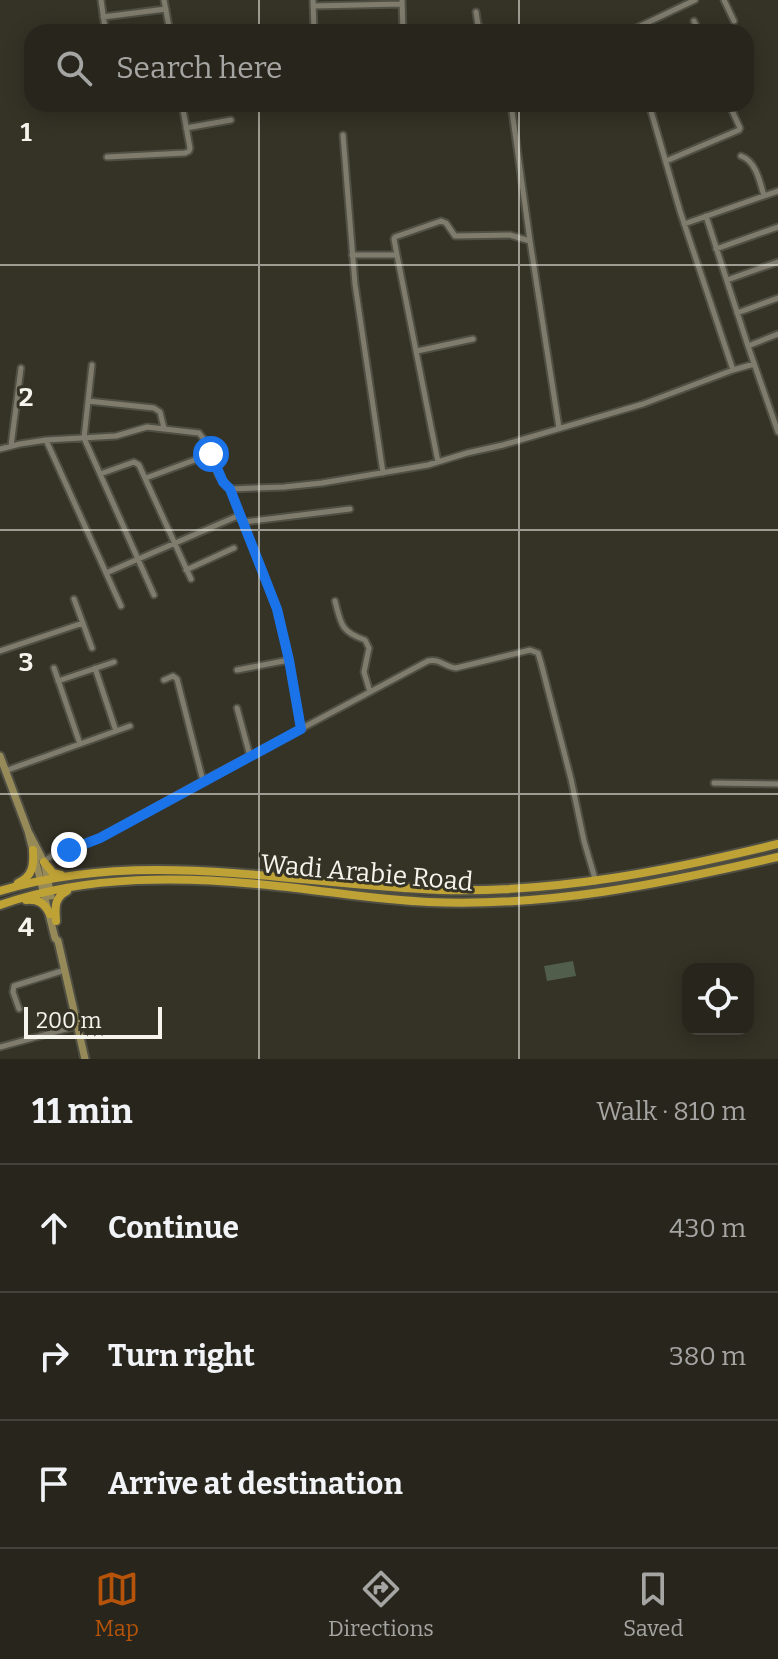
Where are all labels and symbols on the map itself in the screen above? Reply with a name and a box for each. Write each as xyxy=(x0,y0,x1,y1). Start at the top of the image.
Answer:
text: 1 xyxy=(20,117,32,148)
text: 2 xyxy=(19,382,33,413)
route start xyxy=(193,436,229,472)
text: 3 xyxy=(19,647,33,678)
route end xyxy=(51,832,87,868)
street label: Wadi Arabie Road xyxy=(259,848,475,898)
text: 4 xyxy=(18,912,34,943)
scale bar xyxy=(24,1003,162,1039)

